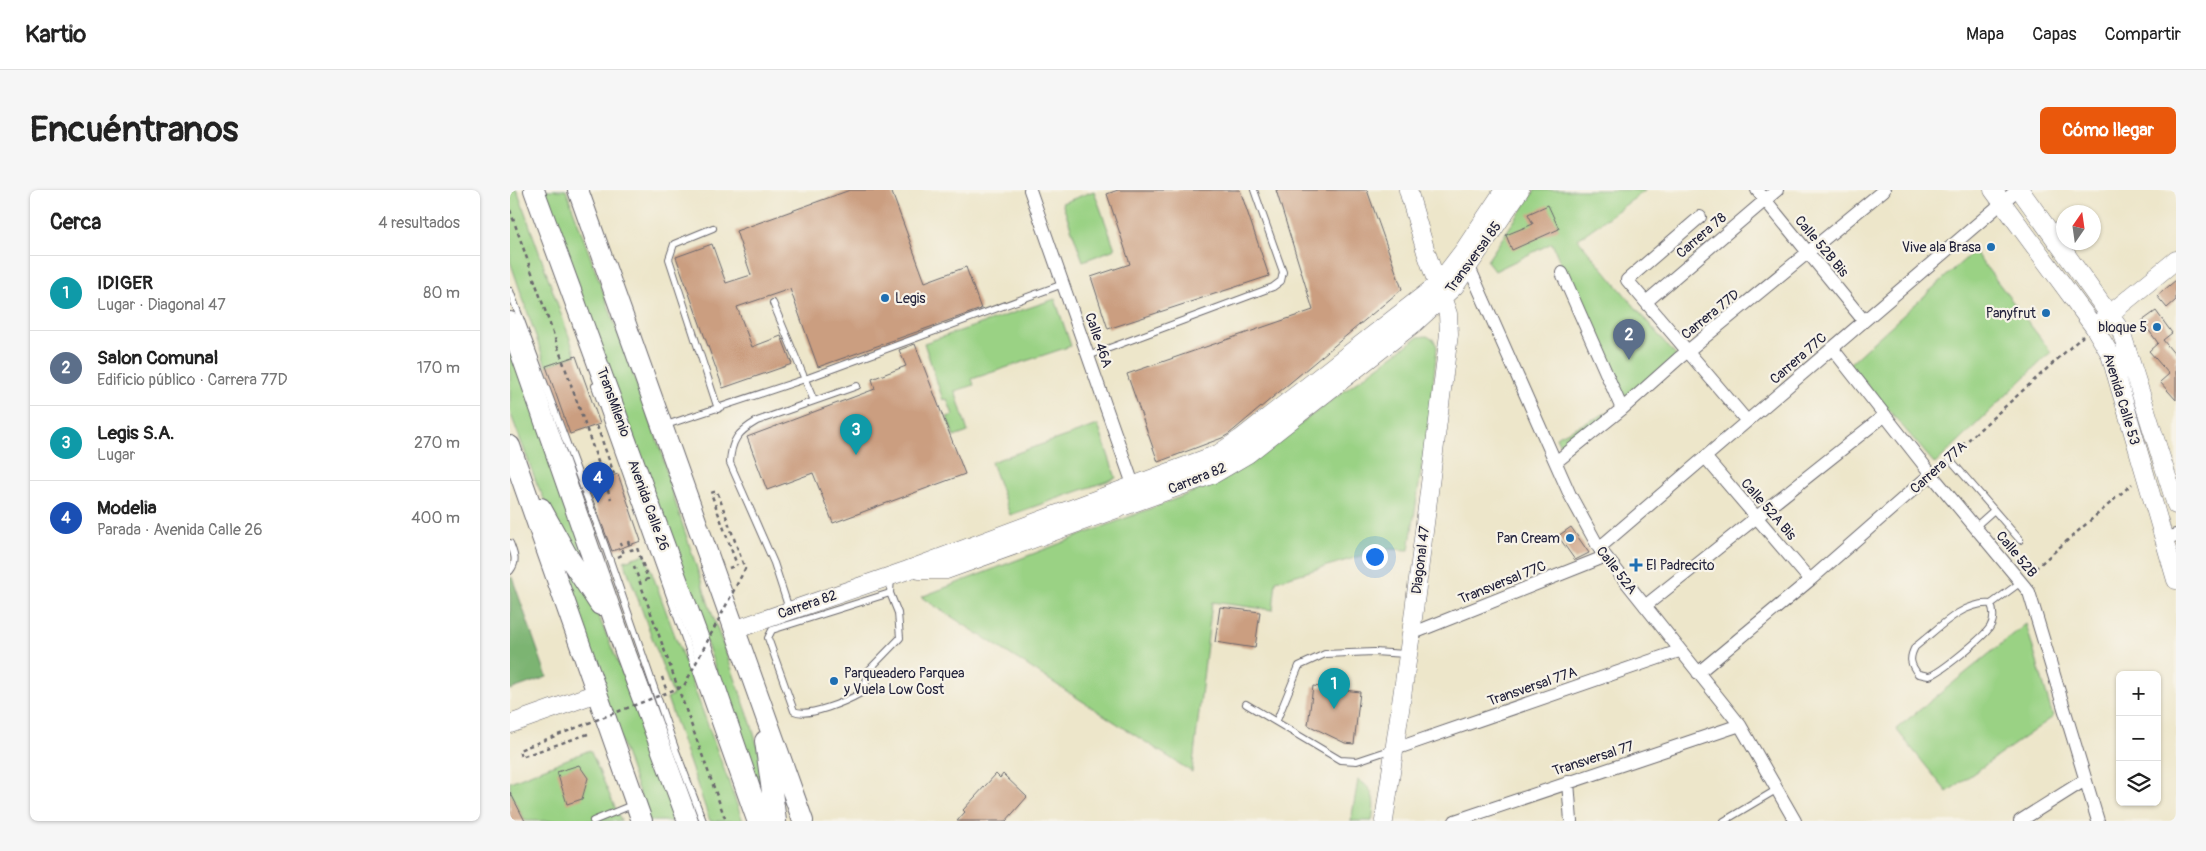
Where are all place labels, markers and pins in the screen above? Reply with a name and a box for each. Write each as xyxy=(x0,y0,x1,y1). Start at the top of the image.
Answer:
place label: Vive ala Brasa xyxy=(1902,239,1981,256)
marker: Vive ala Brasa xyxy=(1985,241,1997,253)
place label: Legis xyxy=(895,290,926,307)
marker: Legis xyxy=(879,292,891,304)
place label: Panyfrut xyxy=(1986,305,2036,322)
marker: Panyfrut xyxy=(2040,307,2052,319)
pin: 2 xyxy=(1613,319,1645,360)
place label: bloque 5 xyxy=(2098,319,2147,336)
marker: bloque 5 xyxy=(2151,321,2163,333)
pin: 3 xyxy=(840,414,872,455)
pin: 4 xyxy=(582,462,614,503)
place label: Pan Cream xyxy=(1497,530,1560,547)
marker: Pan Cream xyxy=(1564,532,1576,544)
place label: El Padrecito xyxy=(1646,557,1715,574)
marker: El Padrecito xyxy=(1630,559,1642,571)
place label: Parqueadero Parquea y Vuela Low Cost xyxy=(843,665,965,698)
pin: 1 xyxy=(1318,668,1350,709)
marker: Parqueadero Parquea y Vuela Low Cost xyxy=(828,675,840,687)

